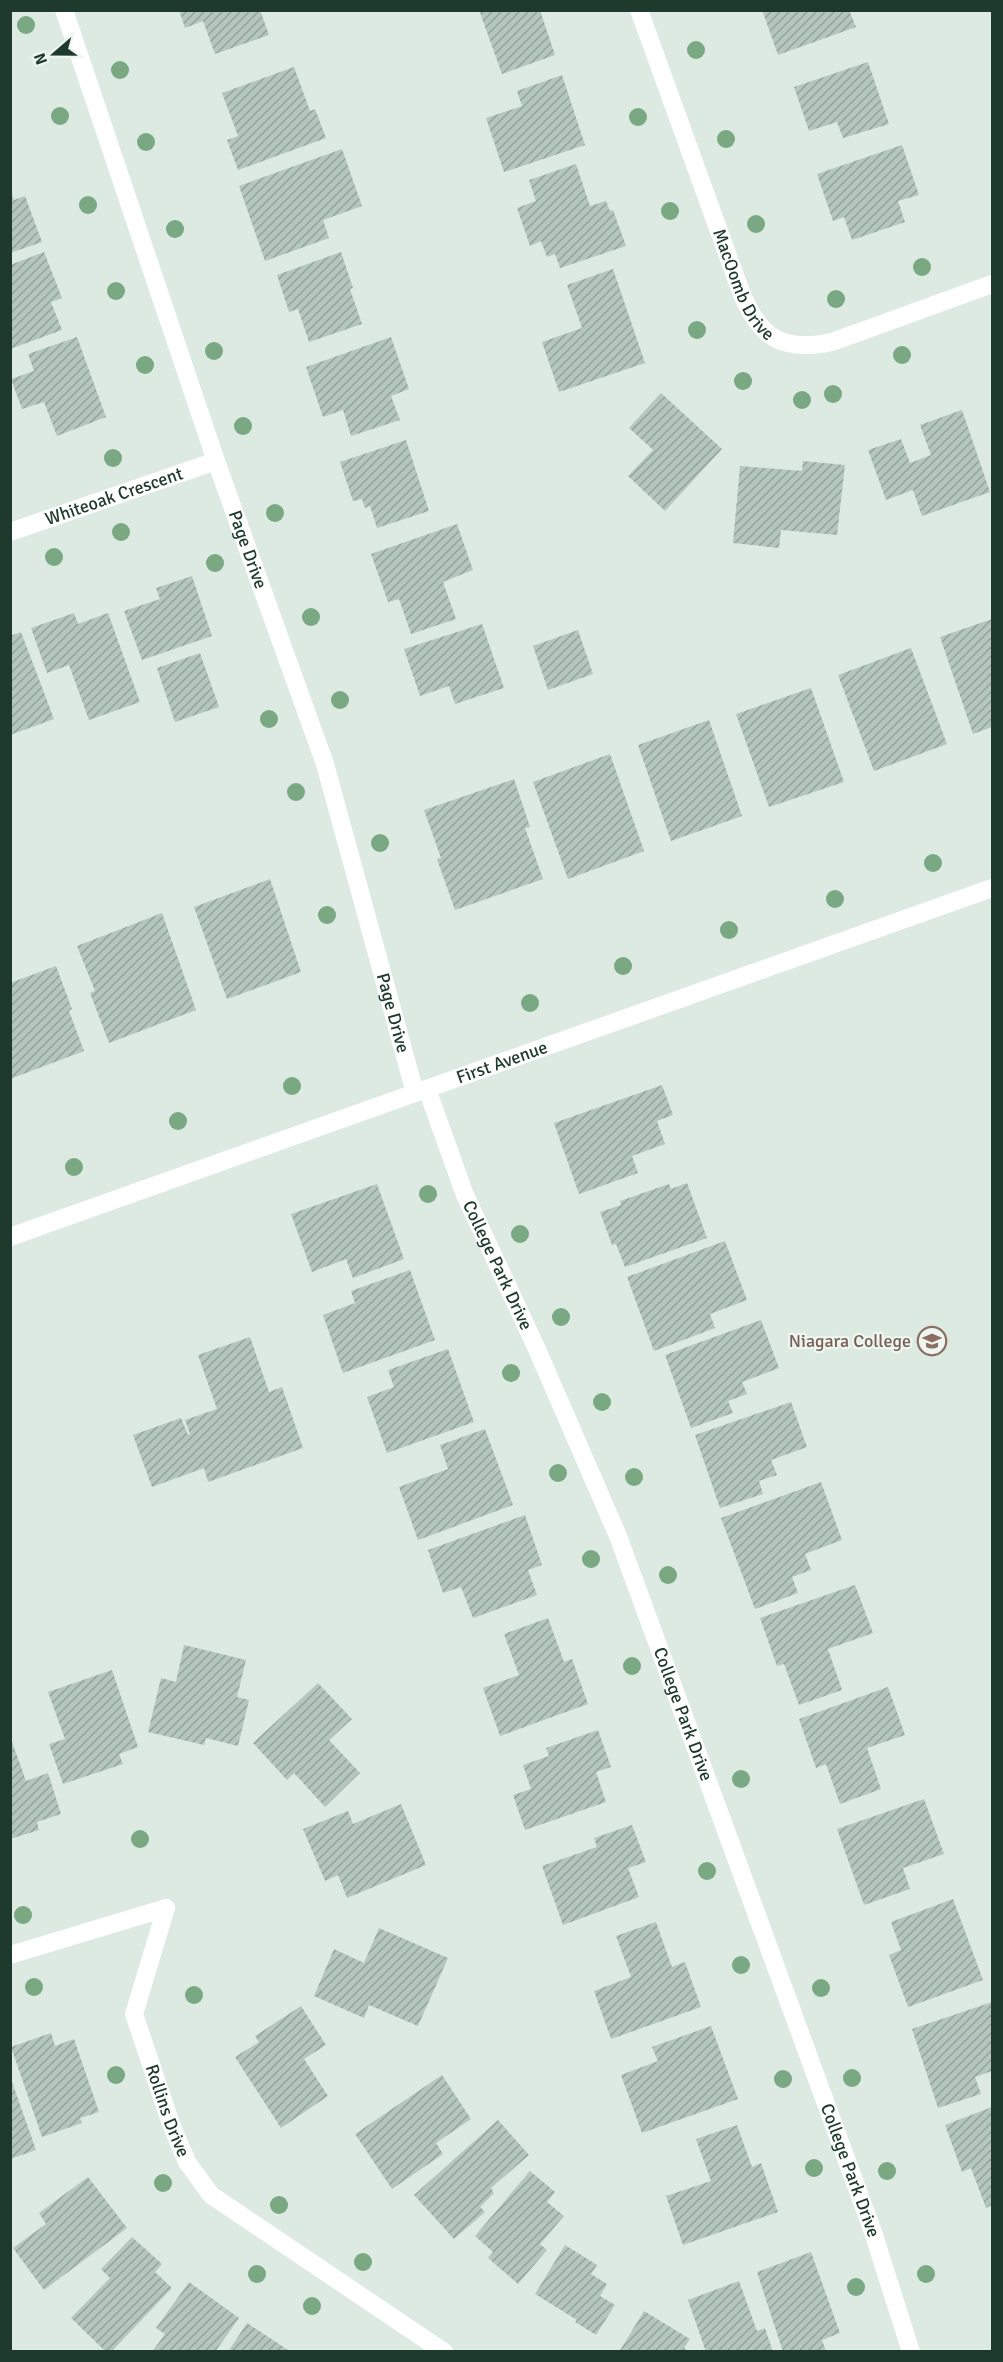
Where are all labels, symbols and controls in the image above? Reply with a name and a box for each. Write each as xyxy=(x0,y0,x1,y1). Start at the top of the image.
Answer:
north arrow xyxy=(24,24,84,84)
text: N xyxy=(30,50,52,67)
street label: MacOomb Drive xyxy=(708,226,779,345)
street label: Whiteoak Crescent xyxy=(42,462,186,530)
street label: Page Drive xyxy=(224,507,272,592)
street label: Page Drive xyxy=(372,971,414,1055)
street label: First Avenue xyxy=(453,1036,551,1089)
street label: College Park Drive xyxy=(458,1197,538,1334)
school or university icon: Niagara College xyxy=(916,1325,948,1357)
place label: Niagara College xyxy=(789,1330,911,1352)
street label: College Park Drive xyxy=(649,1644,718,1784)
street label: Rollins Drive xyxy=(141,2061,195,2160)
street label: College Park Drive xyxy=(816,2101,885,2240)

